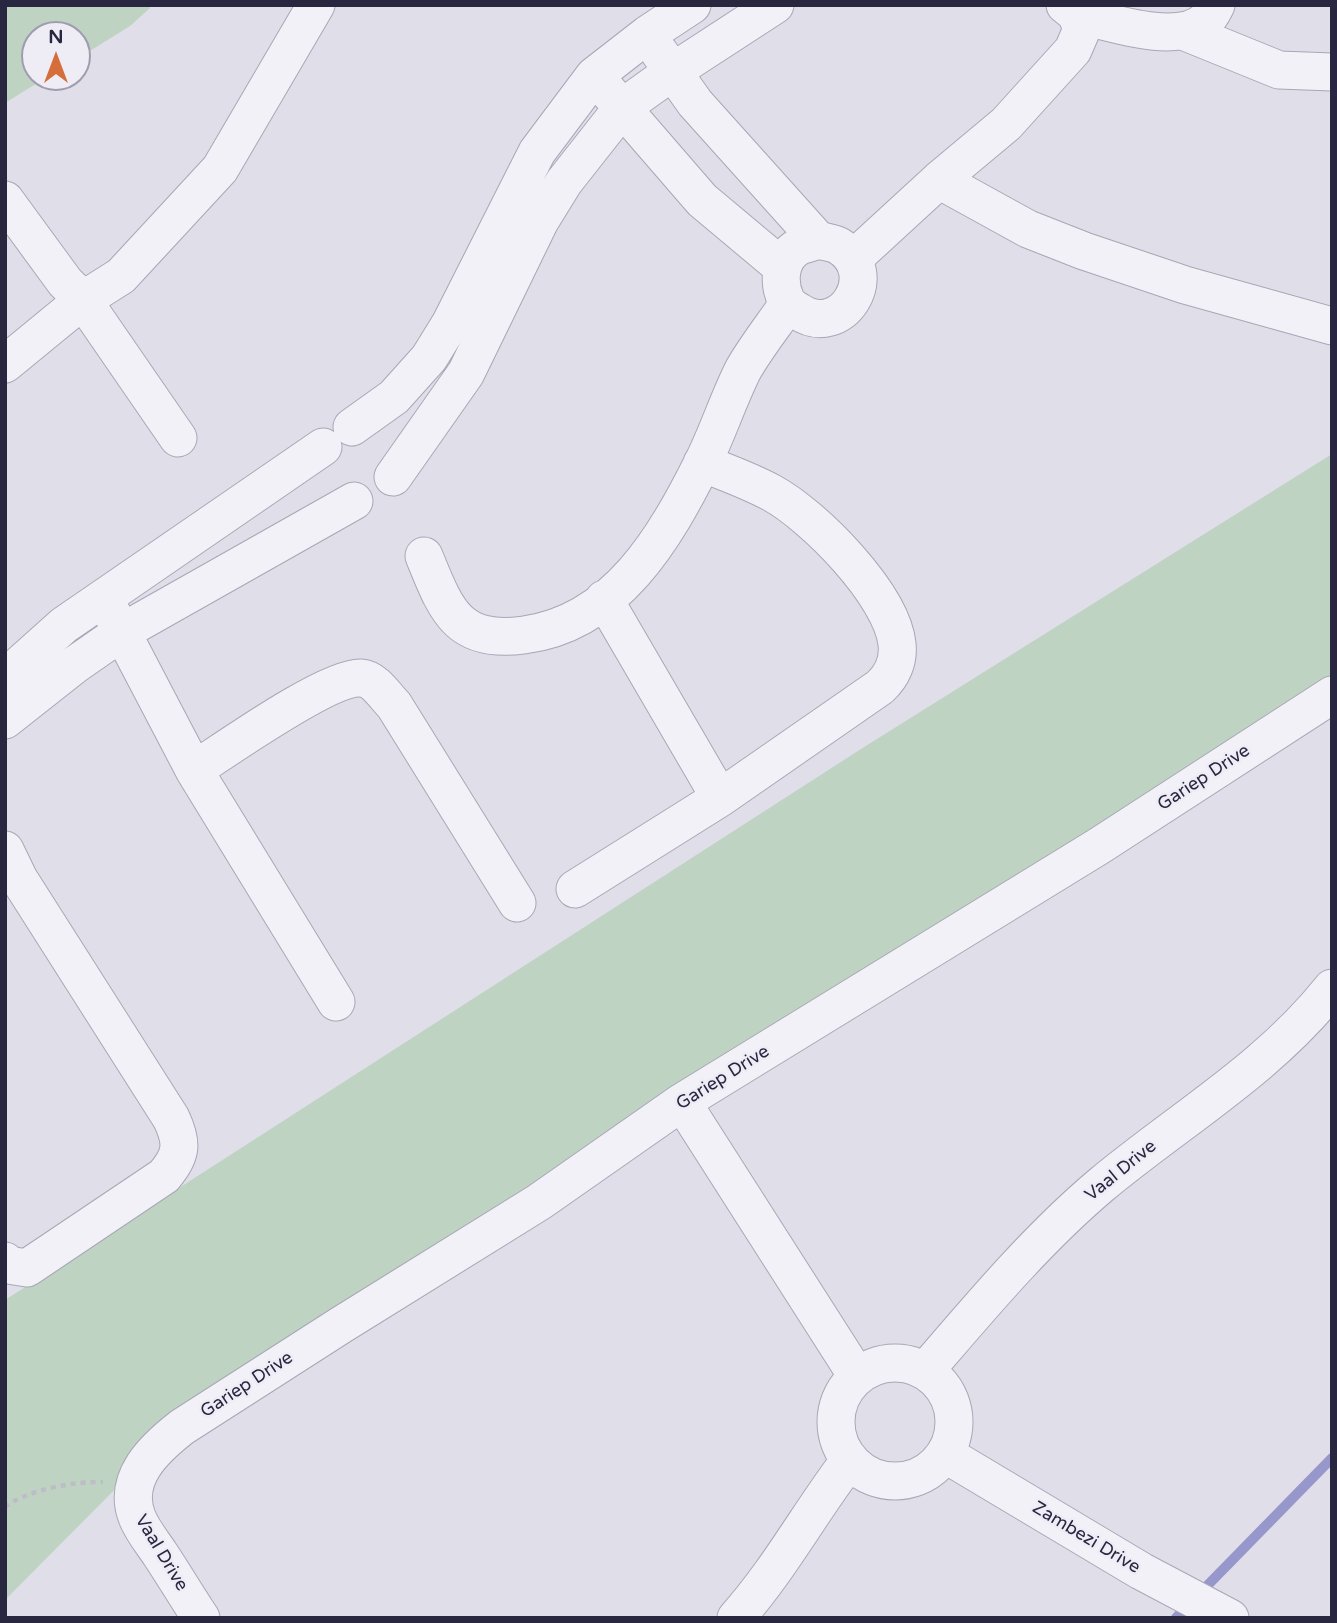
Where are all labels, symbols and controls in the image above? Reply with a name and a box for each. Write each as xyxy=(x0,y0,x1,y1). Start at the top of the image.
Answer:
north arrow xyxy=(21,21,91,91)
text: N xyxy=(48,26,64,48)
street label: Gariep Drive xyxy=(1154,740,1254,816)
street label: Gariep Drive xyxy=(672,1041,774,1115)
street label: Vaal Drive xyxy=(1081,1136,1161,1206)
street label: Gariep Drive xyxy=(197,1347,297,1423)
street label: Zambezi Drive xyxy=(1028,1497,1144,1579)
street label: Vaal Drive xyxy=(130,1511,192,1595)

